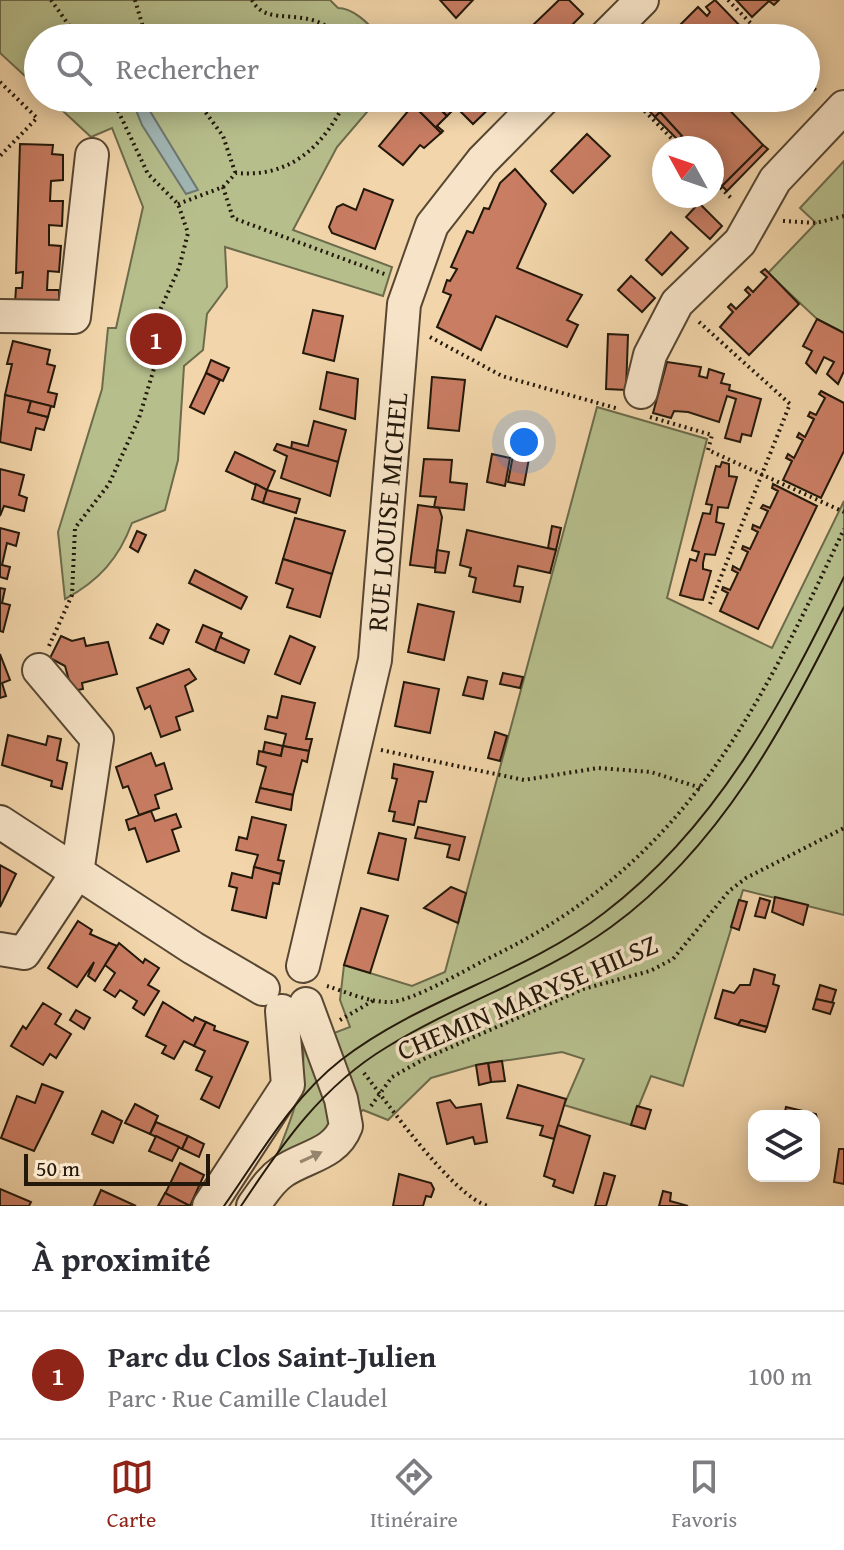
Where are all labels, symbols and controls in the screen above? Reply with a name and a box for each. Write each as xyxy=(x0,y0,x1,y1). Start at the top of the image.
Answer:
search box xyxy=(24,24,820,112)
icon: search xyxy=(52,46,96,90)
text: Rechercher xyxy=(116,46,259,90)
north arrow xyxy=(652,136,724,208)
pin: 1 xyxy=(130,309,182,369)
street label: RUE LOUISE MICHEL xyxy=(356,390,417,633)
your location xyxy=(504,422,544,462)
street label: CHEMIN MARYSE HILSZ xyxy=(390,923,664,1070)
map controls xyxy=(748,1110,820,1182)
button: layers xyxy=(748,1110,820,1182)
scale bar xyxy=(24,1150,210,1186)
one-way arrow xyxy=(300,1150,323,1164)
text: 50 m xyxy=(36,1152,80,1184)
text: À proximité xyxy=(32,1234,211,1283)
text: Parc du Clos Saint-Julien xyxy=(108,1334,436,1378)
text: 1 xyxy=(51,1356,65,1395)
text: 100 m xyxy=(747,1356,812,1395)
text: Parc · Rue Camille Claudel xyxy=(108,1378,388,1417)
tab: Carte xyxy=(107,1455,156,1535)
tab: Itinéraire xyxy=(370,1455,458,1535)
tab: Favoris xyxy=(671,1455,737,1535)

